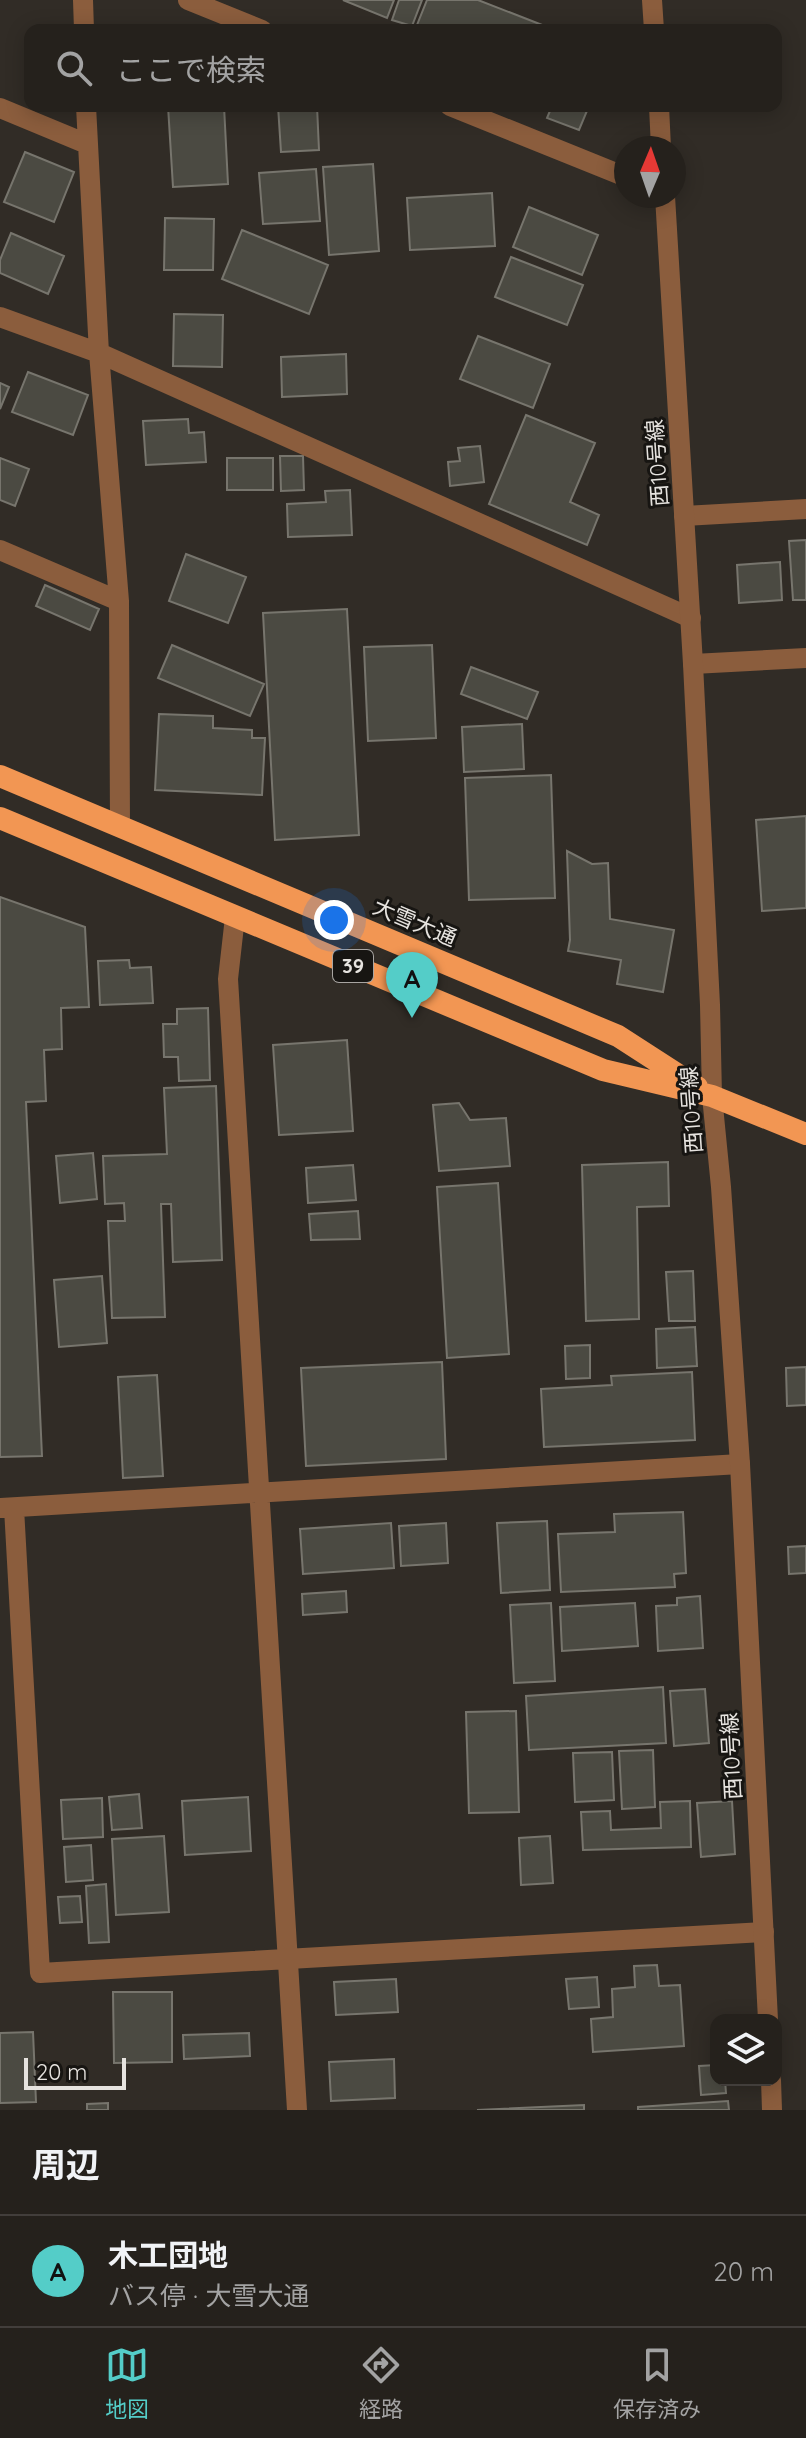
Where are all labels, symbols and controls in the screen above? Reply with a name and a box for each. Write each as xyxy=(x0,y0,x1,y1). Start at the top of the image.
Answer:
search box xyxy=(24,24,782,112)
icon: search xyxy=(52,46,96,90)
text: ここで検索 xyxy=(116,51,266,89)
north arrow xyxy=(614,136,686,208)
street label: 西10号線 xyxy=(640,419,674,507)
street label: 大雪大通 xyxy=(369,892,461,952)
your location xyxy=(314,900,354,940)
road number: 39 xyxy=(333,950,373,982)
pin: A xyxy=(386,952,438,1018)
street label: 西10号線 xyxy=(674,1066,708,1154)
street label: 西10号線 xyxy=(715,1712,747,1800)
map controls xyxy=(710,2014,782,2086)
button: layers xyxy=(710,2014,782,2086)
scale bar xyxy=(24,2054,126,2090)
text: 20 m xyxy=(36,2058,87,2086)
text: 周辺 xyxy=(32,2143,100,2186)
text: 木工団地 xyxy=(108,2236,228,2274)
text: A xyxy=(50,2255,66,2288)
text: 20 m xyxy=(713,2255,774,2288)
text: バス停 · 大雪大通 xyxy=(108,2279,309,2312)
tab: 地図 xyxy=(105,2343,149,2423)
tab: 経路 xyxy=(359,2343,403,2423)
tab: 保存済み xyxy=(613,2343,701,2423)

